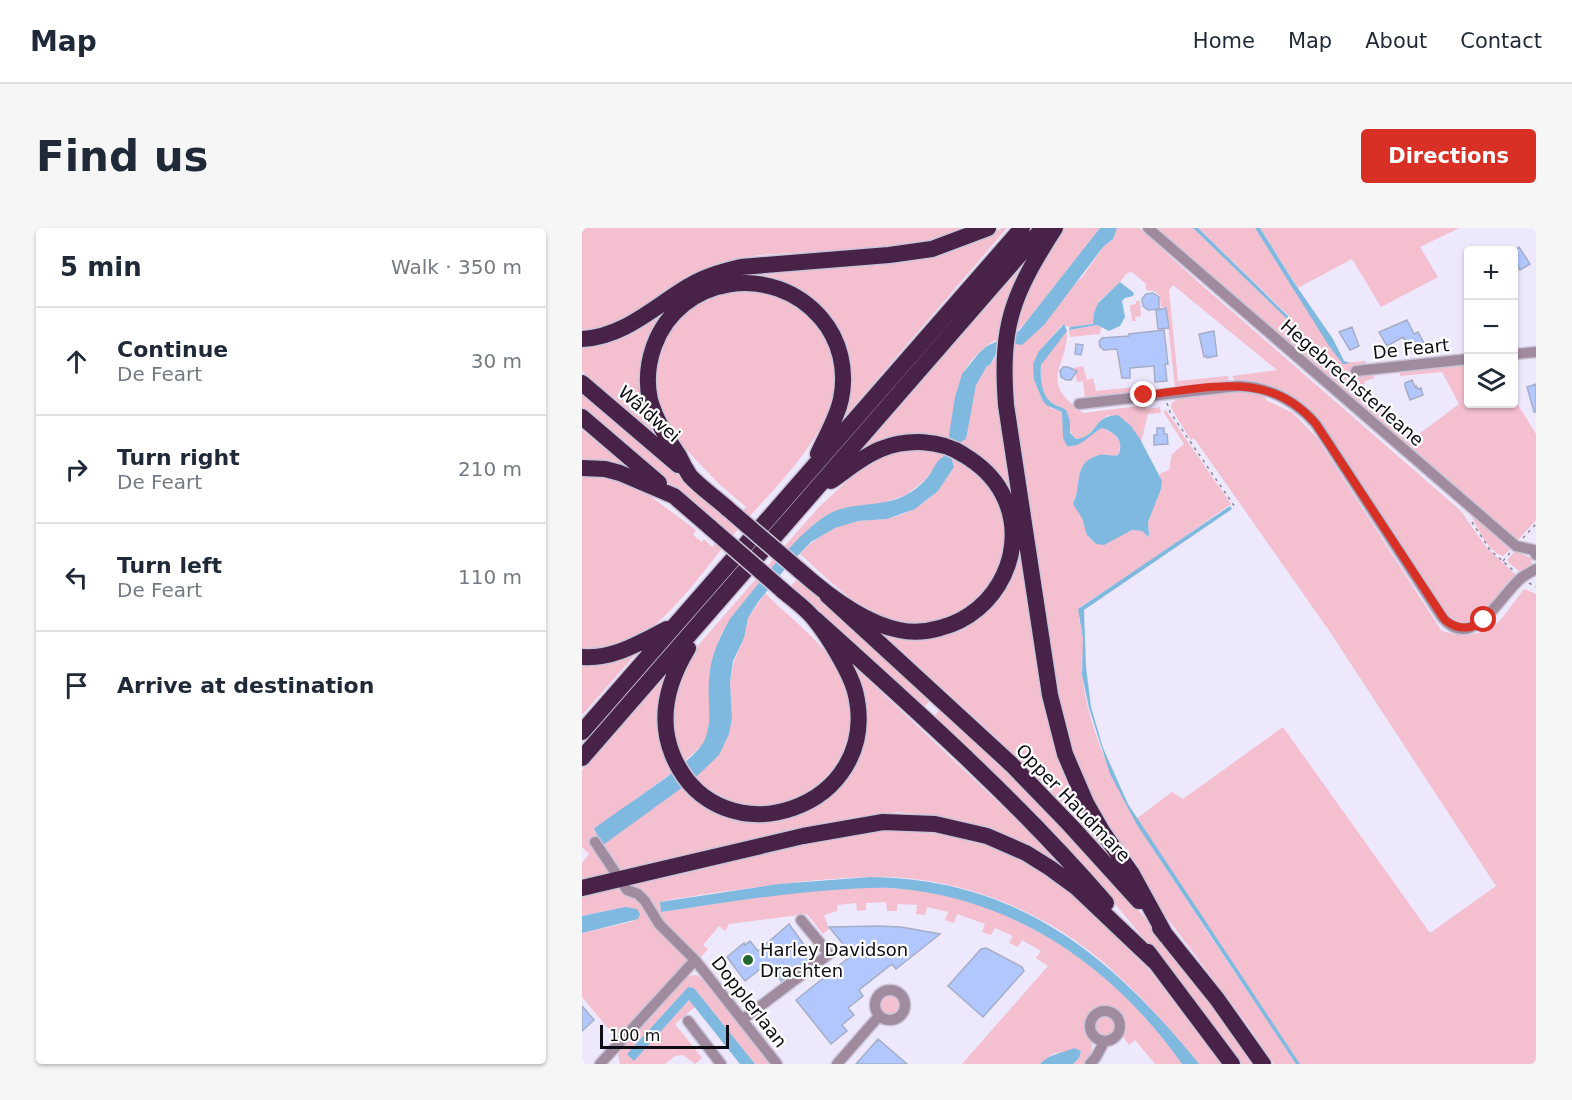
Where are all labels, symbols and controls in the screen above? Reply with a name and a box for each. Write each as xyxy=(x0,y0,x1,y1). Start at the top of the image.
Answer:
text: Map xyxy=(30,25,97,58)
text: Home xyxy=(1193,29,1255,53)
text: Map xyxy=(1288,29,1332,53)
text: About xyxy=(1365,29,1427,53)
text: Contact xyxy=(1460,29,1542,53)
button: Directions xyxy=(1361,129,1536,183)
text: Find us xyxy=(36,132,209,181)
map controls xyxy=(1464,246,1518,408)
button: + xyxy=(1464,246,1518,300)
text: 5 min xyxy=(60,252,142,282)
text: Walk · 350 m xyxy=(391,255,522,279)
button: − xyxy=(1464,300,1518,354)
street label: Hegebrechsterleane xyxy=(1277,315,1428,450)
street label: De Feart xyxy=(1372,334,1450,363)
text: Continue xyxy=(117,337,228,362)
icon: ahead xyxy=(60,345,93,378)
text: 30 m xyxy=(471,349,522,373)
button: layers xyxy=(1464,354,1518,408)
text: De Feart xyxy=(117,362,202,386)
street label: Wâldwei xyxy=(614,381,684,446)
route end xyxy=(1130,381,1156,407)
text: Turn right xyxy=(117,445,240,470)
icon: right xyxy=(60,453,93,486)
text: 210 m xyxy=(458,457,522,481)
text: De Feart xyxy=(117,470,202,494)
text: Turn left xyxy=(117,553,222,578)
icon: left xyxy=(60,561,93,594)
text: 110 m xyxy=(458,565,522,589)
text: De Feart xyxy=(117,578,202,602)
route start xyxy=(1470,606,1496,632)
icon: arrive xyxy=(60,669,93,702)
text: Arrive at destination xyxy=(117,673,374,698)
street label: Opper Haudmare xyxy=(1012,740,1135,866)
place label: Harley Davidson Drachten xyxy=(760,939,908,981)
street label: Dopplerlaan xyxy=(707,952,791,1051)
marker: Harley Davidson Drachten xyxy=(741,953,755,967)
scale bar xyxy=(600,1022,729,1050)
text: 100 m xyxy=(609,1026,660,1045)

